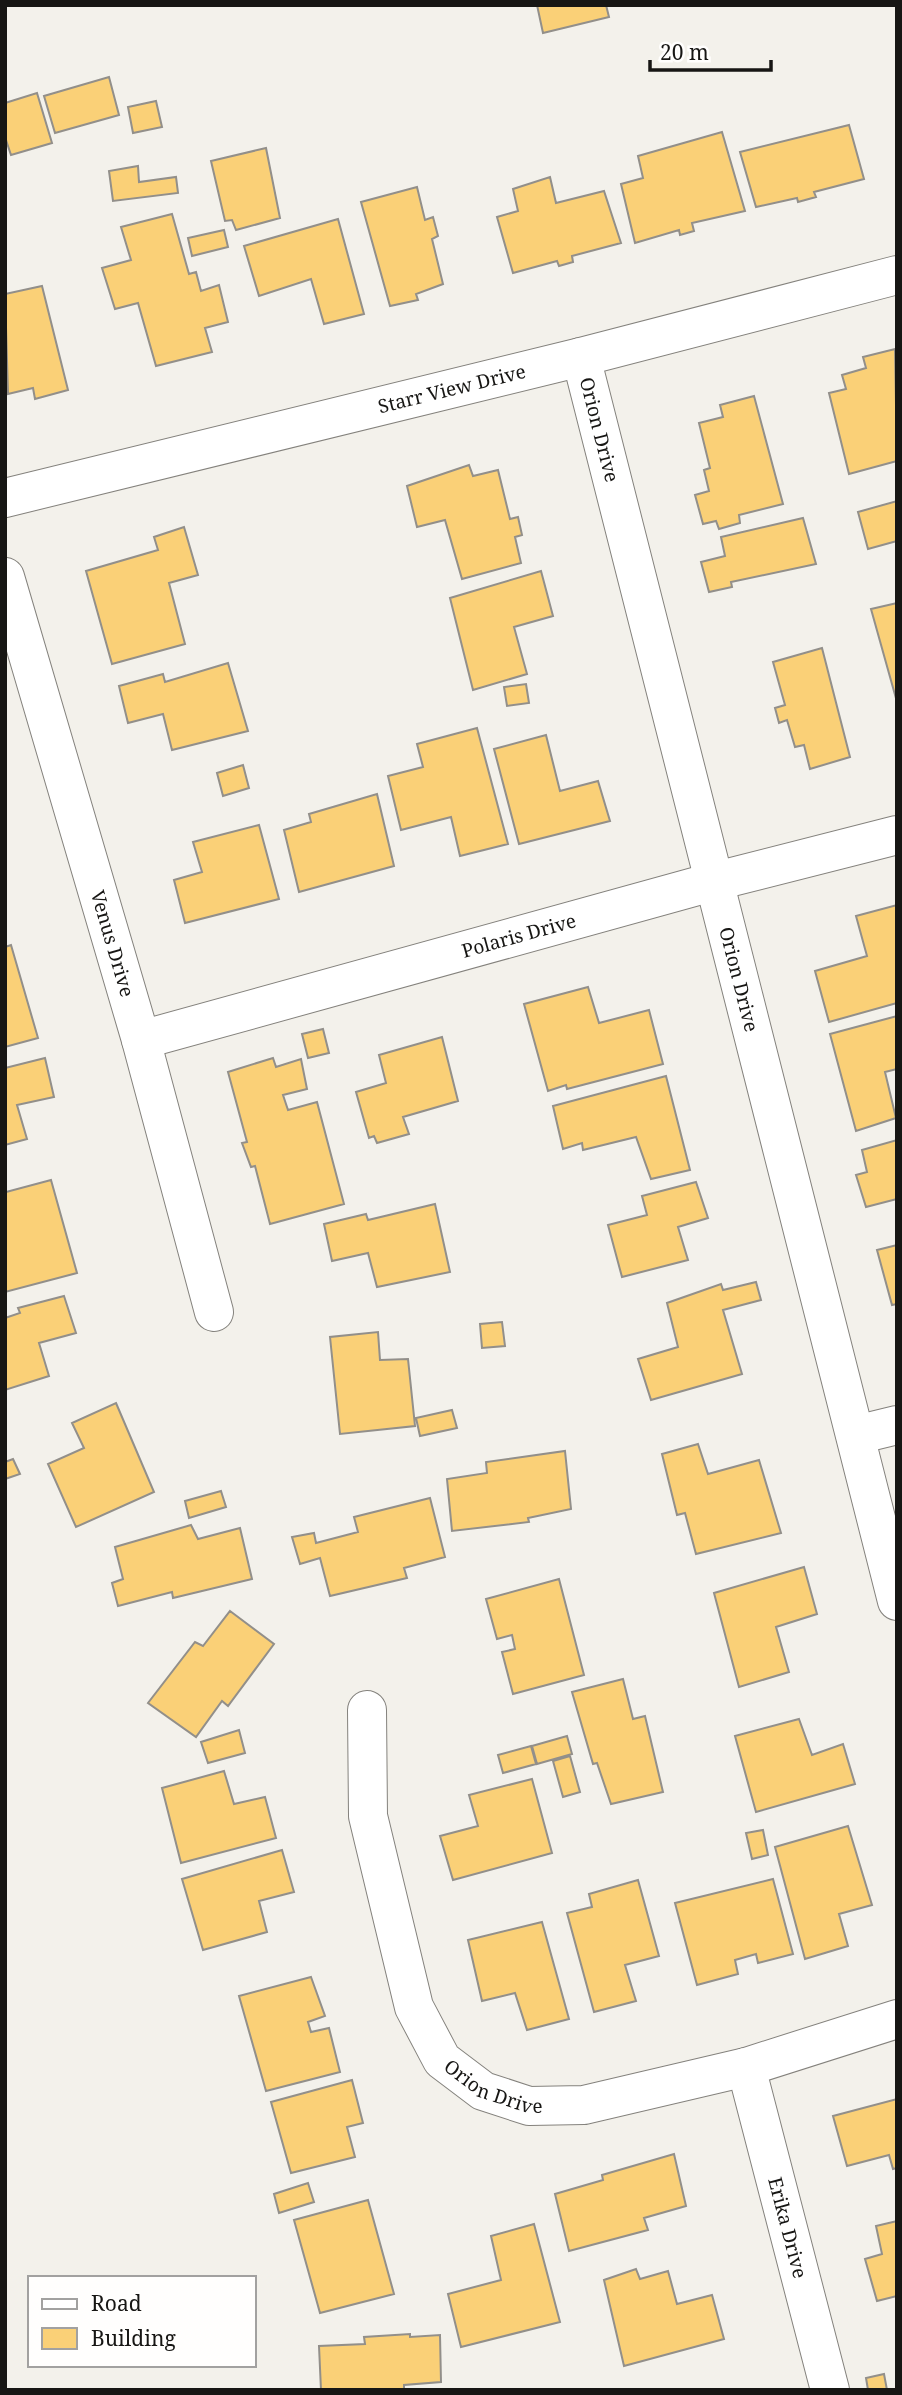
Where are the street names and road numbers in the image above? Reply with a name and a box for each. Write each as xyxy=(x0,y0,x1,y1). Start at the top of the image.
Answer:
street label: Starr View Drive xyxy=(375,358,528,419)
street label: Orion Drive xyxy=(574,374,625,485)
street label: Venus Drive xyxy=(85,887,141,1000)
street label: Polaris Drive xyxy=(459,907,579,964)
street label: Orion Drive xyxy=(713,924,765,1034)
street label: Orion Drive xyxy=(439,2053,543,2119)
street label: Erika Drive xyxy=(762,2174,813,2281)

